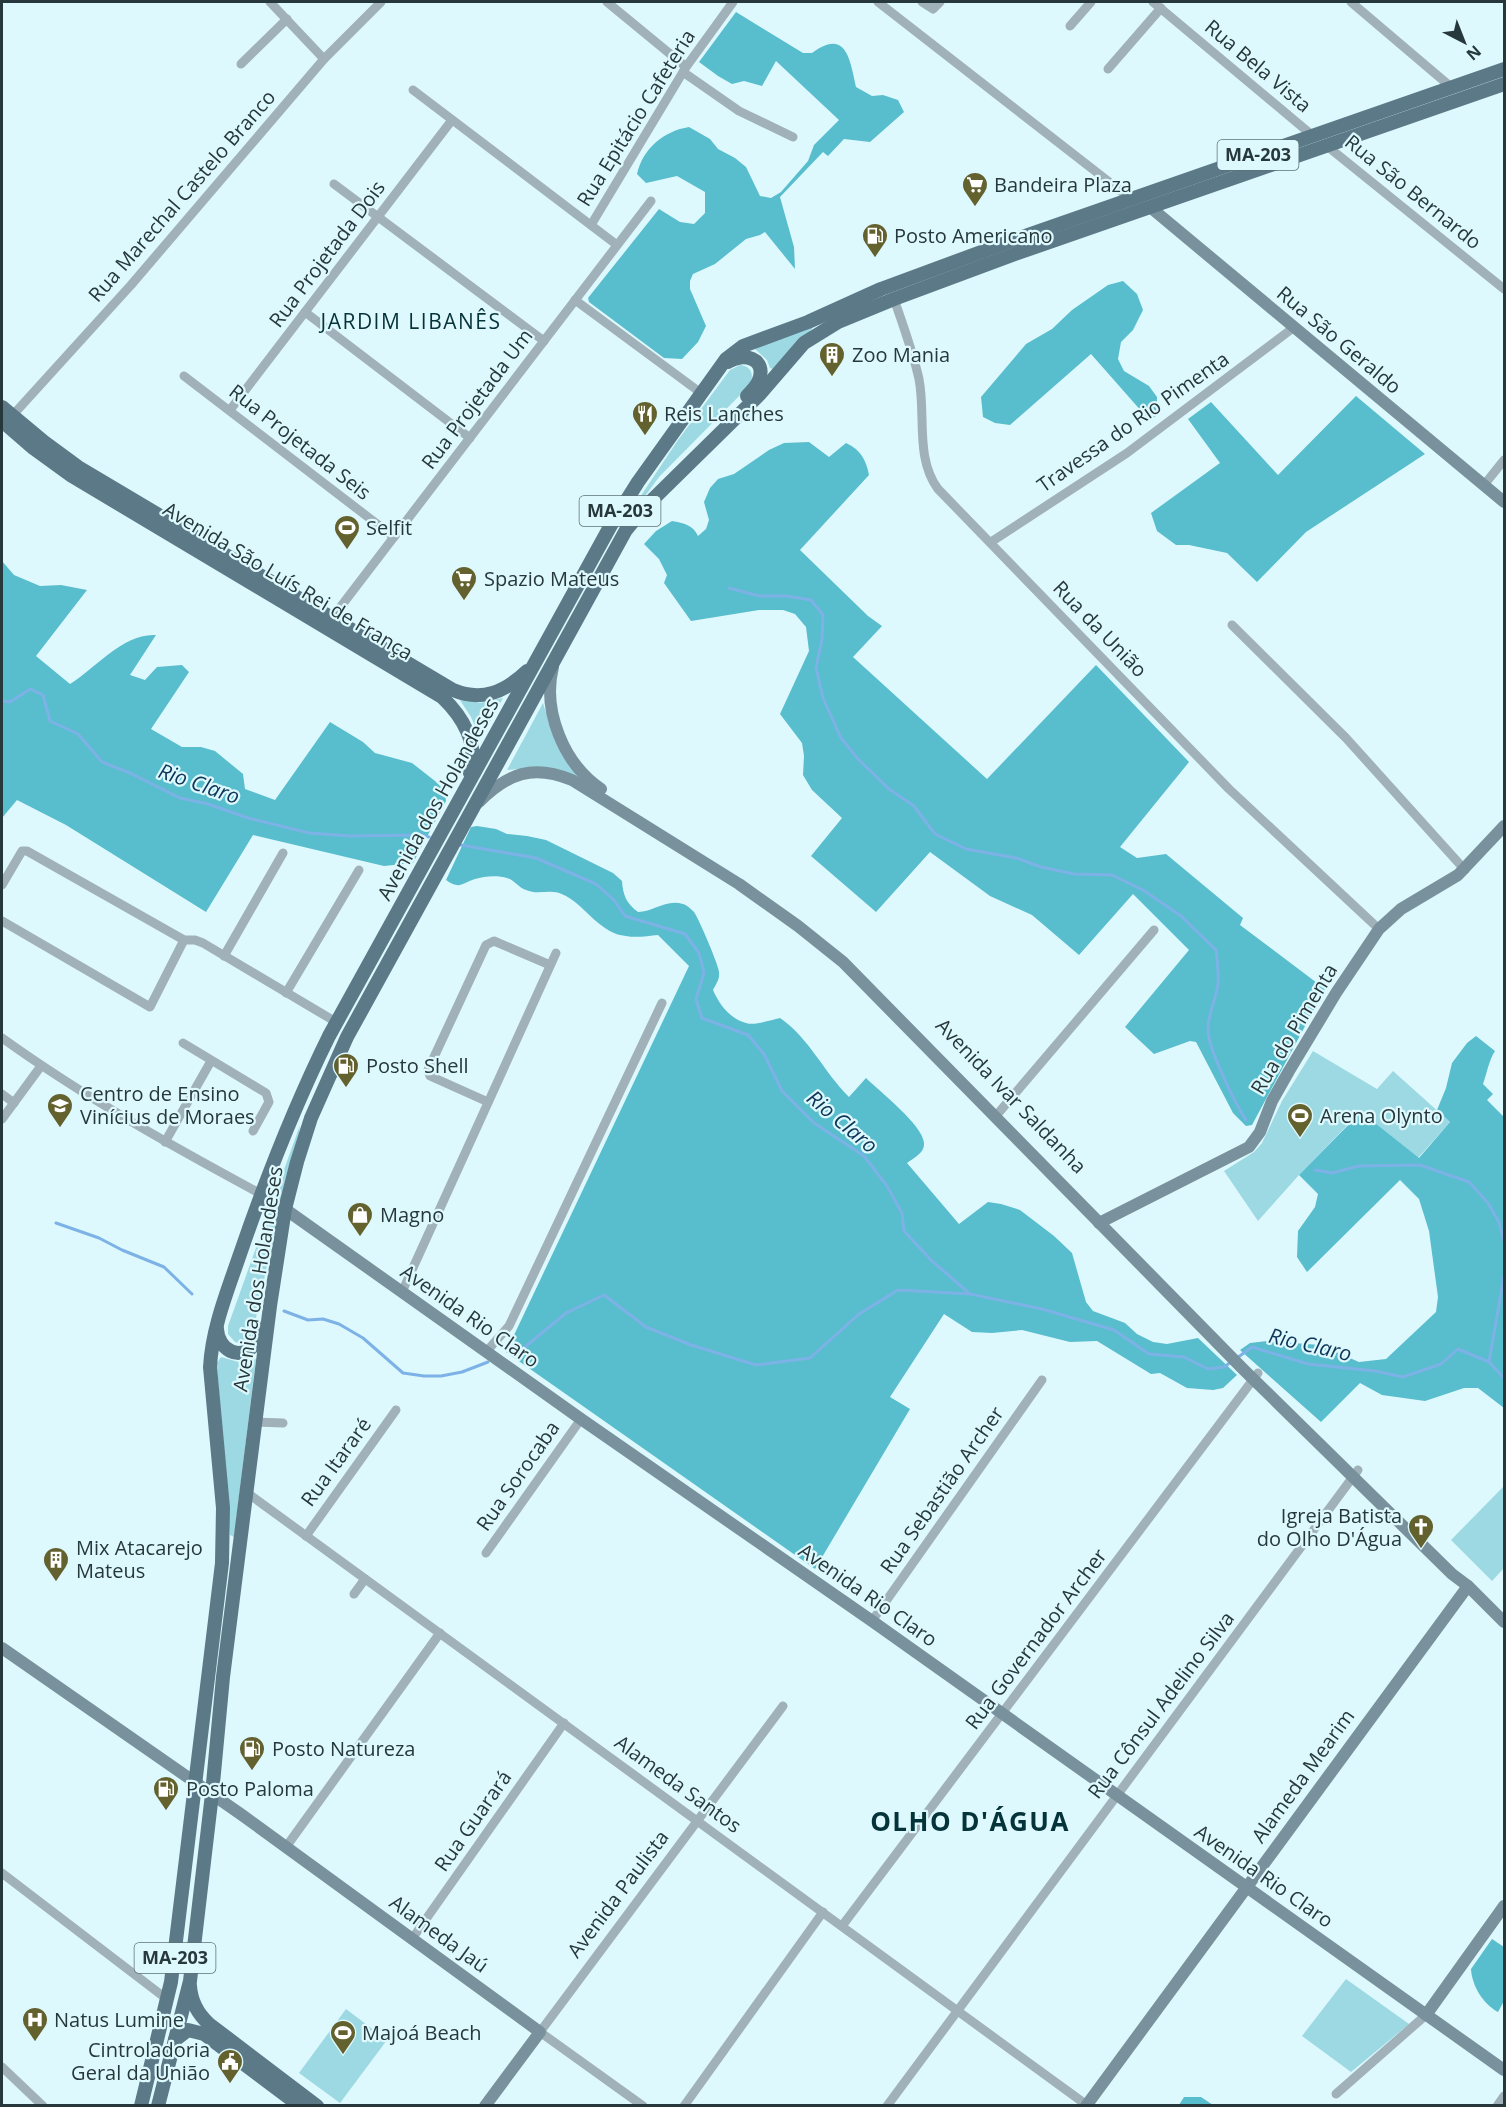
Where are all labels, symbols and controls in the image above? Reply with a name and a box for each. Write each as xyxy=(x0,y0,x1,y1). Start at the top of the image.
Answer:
north arrow xyxy=(1434,12,1494,72)
street label: Rua Bela Vista xyxy=(1199,13,1317,118)
street label: Rua Epitácio Cafeteria xyxy=(570,24,701,211)
text: N xyxy=(1462,41,1486,66)
street label: Rua Marechal Castelo Branco xyxy=(82,84,281,307)
street label: Rua São Bernardo xyxy=(1339,128,1487,255)
road number: MA-203 xyxy=(1218,140,1298,170)
supermarket icon: Bandeira Plaza xyxy=(960,170,990,208)
place label: Bandeira Plaza xyxy=(994,171,1132,198)
street label: Rua Projetada Dois xyxy=(262,175,391,333)
fuel station icon: Posto Americano xyxy=(860,221,890,259)
place label: Posto Americano xyxy=(894,222,1053,249)
street label: Rua São Geraldo xyxy=(1271,280,1407,400)
district label: JARDIM LIBANÊS xyxy=(319,307,502,335)
street label: Rua Projetada Um xyxy=(415,323,538,474)
building icon: Zoo Mania xyxy=(817,340,847,378)
place label: Zoo Mania xyxy=(852,341,950,368)
street label: Travessa do Rio Pimenta xyxy=(1031,345,1234,498)
street label: Rua Projetada Seis xyxy=(224,378,377,505)
restaurant icon: Reis Lanches xyxy=(630,399,660,437)
place label: Reis Lanches xyxy=(664,400,784,427)
street label: Avenida São Luís Rei de França xyxy=(158,495,418,666)
road number: MA-203 xyxy=(580,496,660,526)
sports icon: Selfit xyxy=(332,513,362,551)
place label: Selfit xyxy=(366,514,412,541)
supermarket icon: Spazio Mateus xyxy=(449,564,479,602)
place label: Spazio Mateus xyxy=(484,565,619,592)
street label: Rua da União xyxy=(1047,574,1153,683)
street label: Avenida dos Holandeses xyxy=(371,693,505,905)
water label: Rio Claro xyxy=(155,756,244,810)
street label: Rua do Pimenta xyxy=(1244,958,1343,1099)
street label: Avenida Ivar Saldanha xyxy=(930,1012,1093,1179)
fuel station icon: Posto Shell xyxy=(331,1051,361,1089)
place label: Posto Shell xyxy=(366,1052,469,1079)
place label: Centro de Ensino Vinícius de Moraes xyxy=(80,1080,255,1130)
water label: Rio Claro xyxy=(801,1083,884,1159)
school or university icon: Centro de Ensino Vinícius de Moraes xyxy=(45,1091,75,1129)
sports icon: Arena Olynto xyxy=(1285,1101,1315,1139)
place label: Arena Olynto xyxy=(1320,1102,1443,1129)
street label: Avenida dos Holandeses xyxy=(226,1164,289,1393)
shop icon: Magno xyxy=(345,1200,375,1238)
place label: Magno xyxy=(380,1201,444,1228)
street label: Avenida Rio Claro xyxy=(396,1258,545,1373)
water label: Rio Claro xyxy=(1266,1321,1354,1367)
street label: Rua Sebastião Archer xyxy=(874,1401,1010,1579)
street label: Rua Itararé xyxy=(294,1412,377,1511)
street label: Rua Sorocaba xyxy=(470,1415,565,1536)
place label: Igreja Batista do Olho D'Água xyxy=(1257,1502,1402,1552)
church icon: Igreja Batista do Olho D'Água xyxy=(1406,1512,1436,1550)
place label: Mix Atacarejo Mateus xyxy=(76,1534,203,1584)
street label: Avenida Rio Claro xyxy=(794,1537,943,1652)
street label: Rua Governador Archer xyxy=(959,1543,1113,1735)
building icon: Mix Atacarejo Mateus xyxy=(41,1545,71,1583)
street label: Rua Cônsul Adelino Silva xyxy=(1081,1606,1240,1804)
street label: Alameda Mearim xyxy=(1245,1703,1360,1848)
street label: Alameda Santos xyxy=(610,1729,747,1839)
fuel station icon: Posto Natureza xyxy=(237,1734,267,1772)
place label: Posto Natureza xyxy=(272,1735,415,1762)
street label: Rua Guarará xyxy=(428,1765,517,1877)
fuel station icon: Posto Paloma xyxy=(151,1774,181,1812)
place label: Posto Paloma xyxy=(186,1775,314,1802)
district label: OLHO D'ÁGUA xyxy=(870,1803,1070,1839)
street label: Avenida Rio Claro xyxy=(1190,1818,1339,1933)
street label: Avenida Paulista xyxy=(561,1824,674,1963)
street label: Alameda Jaú xyxy=(384,1889,494,1979)
road number: MA-203 xyxy=(134,1943,216,1973)
hospital icon: Natus Lumine xyxy=(20,2005,50,2043)
place label: Natus Lumine xyxy=(54,2006,184,2033)
sports icon: Majoá Beach xyxy=(328,2018,358,2056)
place label: Majoá Beach xyxy=(362,2019,482,2046)
place label: Cintroladoria Geral da União xyxy=(71,2036,210,2086)
public building icon: Cintroladoria Geral da União xyxy=(215,2047,245,2085)

